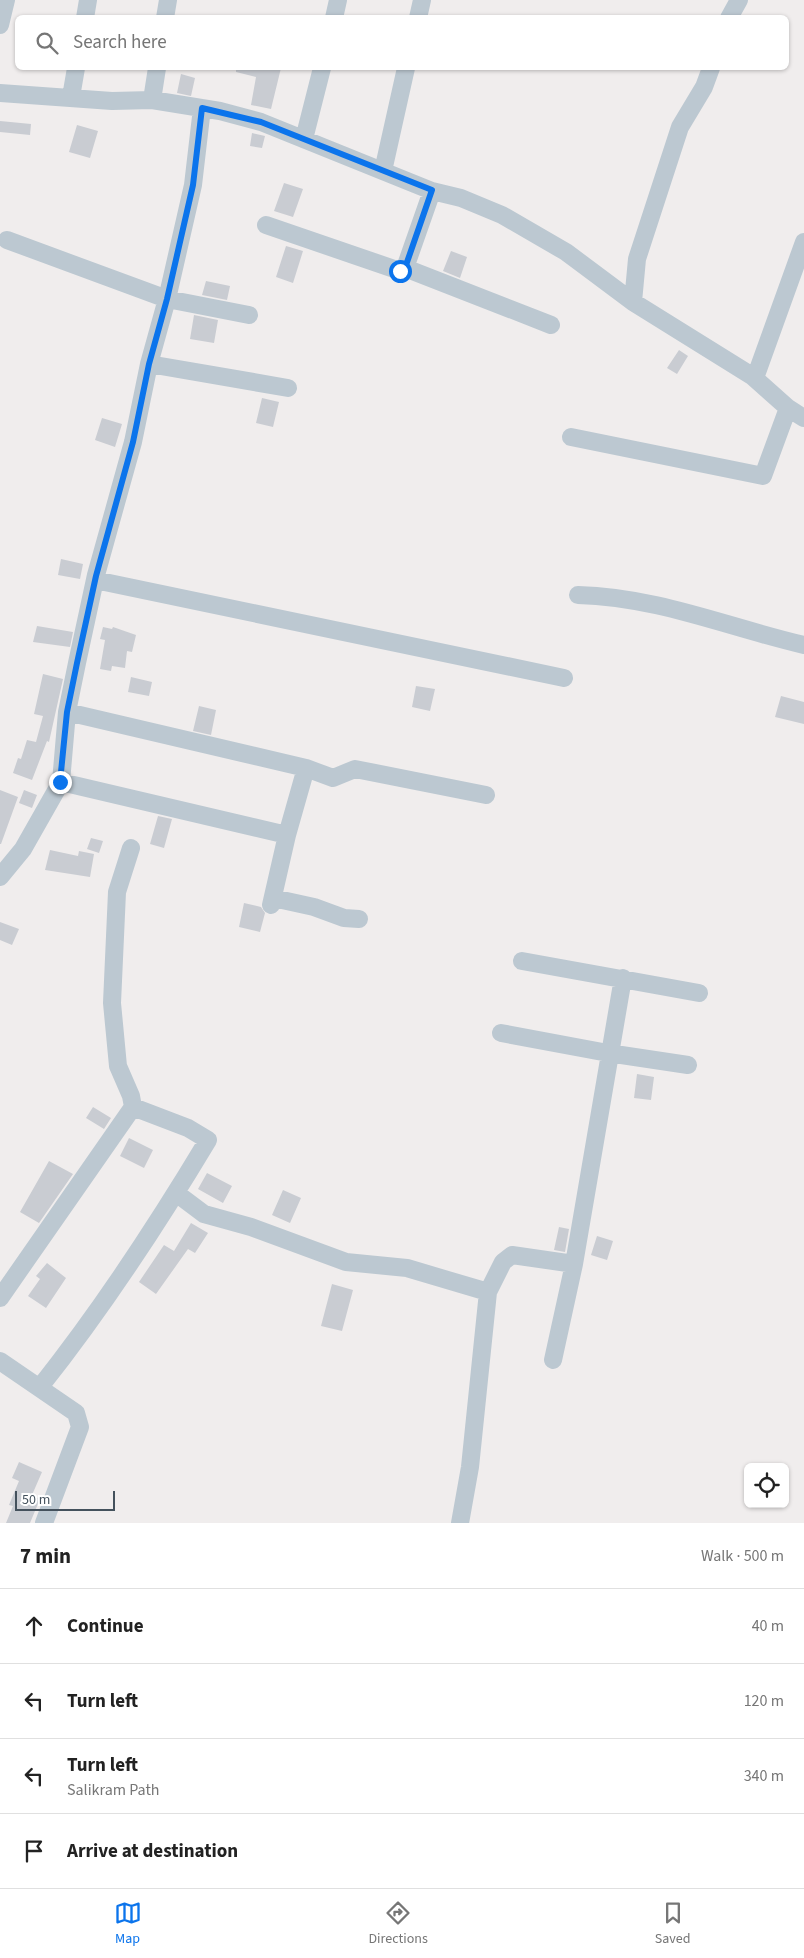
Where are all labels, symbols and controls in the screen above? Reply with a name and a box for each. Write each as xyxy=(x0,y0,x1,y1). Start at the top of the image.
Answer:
search box xyxy=(15,15,789,70)
icon: search xyxy=(33,29,61,57)
text: Search here xyxy=(73,29,167,56)
route start xyxy=(389,260,412,283)
route end xyxy=(49,771,72,794)
map controls xyxy=(744,1463,789,1508)
button: locate xyxy=(744,1463,789,1508)
scale bar xyxy=(15,1488,115,1511)
text: 50 m xyxy=(22,1490,50,1510)
text: 7 min xyxy=(20,1541,71,1571)
text: Walk · 500 m xyxy=(701,1545,784,1567)
icon: ahead xyxy=(20,1612,48,1640)
text: Continue xyxy=(67,1613,144,1640)
text: 40 m xyxy=(752,1615,784,1637)
icon: left xyxy=(20,1687,48,1715)
text: Turn left xyxy=(67,1688,138,1715)
text: 120 m xyxy=(744,1690,784,1712)
text: Turn left xyxy=(67,1752,138,1779)
icon: left xyxy=(20,1762,48,1790)
text: 340 m xyxy=(744,1765,784,1787)
text: Salikram Path xyxy=(67,1779,160,1801)
icon: arrive xyxy=(20,1837,48,1865)
text: Arrive at destination xyxy=(67,1838,238,1865)
tab: Map xyxy=(114,1899,142,1949)
tab: Directions xyxy=(369,1899,428,1949)
tab: Saved xyxy=(655,1899,690,1949)

